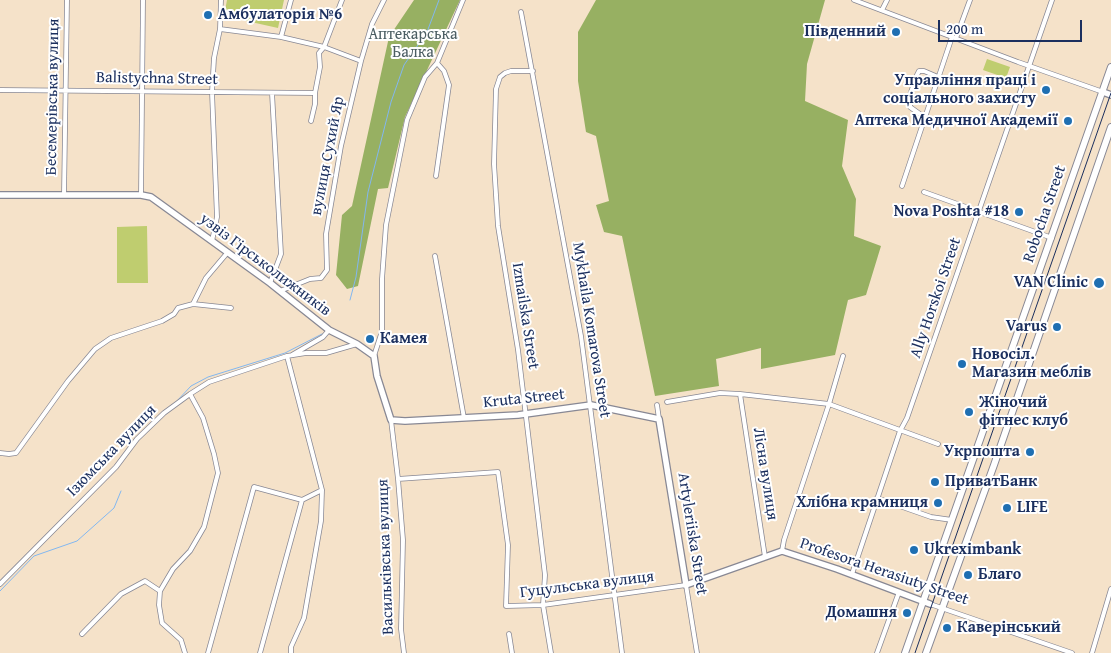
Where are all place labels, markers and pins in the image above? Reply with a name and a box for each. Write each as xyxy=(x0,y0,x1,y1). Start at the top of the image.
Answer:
place label: Амбулаторія №6 xyxy=(218,5,342,25)
marker: Амбулаторія №6 xyxy=(202,9,214,21)
place label: Південний xyxy=(805,22,886,42)
marker: Південний xyxy=(890,26,902,38)
place label: Управління праці і соціального захисту xyxy=(883,71,1036,109)
marker: Управління праці і соціального захисту xyxy=(1040,84,1052,96)
place label: Аптека Медичної Академії xyxy=(855,111,1058,131)
marker: Аптека Медичної Академії xyxy=(1062,115,1074,127)
place label: Nova Poshta #18 xyxy=(894,202,1009,222)
marker: Nova Poshta #18 xyxy=(1013,206,1025,218)
place label: VAN Clinic xyxy=(1014,273,1088,293)
marker: VAN Clinic xyxy=(1092,276,1106,290)
place label: Varus xyxy=(1006,317,1047,337)
marker: Varus xyxy=(1051,321,1063,333)
place label: Камея xyxy=(380,329,427,349)
marker: Камея xyxy=(364,333,376,345)
place label: Новосіл. Магазин меблів xyxy=(972,345,1091,383)
marker: Новосіл. Магазин меблів xyxy=(956,358,968,370)
place label: Жіночий фітнес клуб xyxy=(979,393,1068,431)
marker: Жіночий фітнес клуб xyxy=(963,406,975,418)
place label: Укрпошта xyxy=(944,442,1020,462)
marker: Укрпошта xyxy=(1024,446,1036,458)
place label: ПриватБанк xyxy=(945,472,1037,492)
marker: ПриватБанк xyxy=(929,476,941,488)
place label: Хлібна крамниця xyxy=(796,493,928,513)
marker: Хлібна крамниця xyxy=(932,497,944,509)
place label: LIFE xyxy=(1017,498,1048,518)
marker: LIFE xyxy=(1001,502,1013,514)
place label: Ukreximbank xyxy=(924,540,1021,560)
marker: Ukreximbank xyxy=(908,544,920,556)
place label: Благо xyxy=(978,565,1021,585)
marker: Благо xyxy=(962,569,974,581)
place label: Домашня xyxy=(826,603,897,623)
marker: Домашня xyxy=(901,607,913,619)
place label: Каверінський xyxy=(957,618,1061,638)
marker: Каверінський xyxy=(941,622,953,634)

